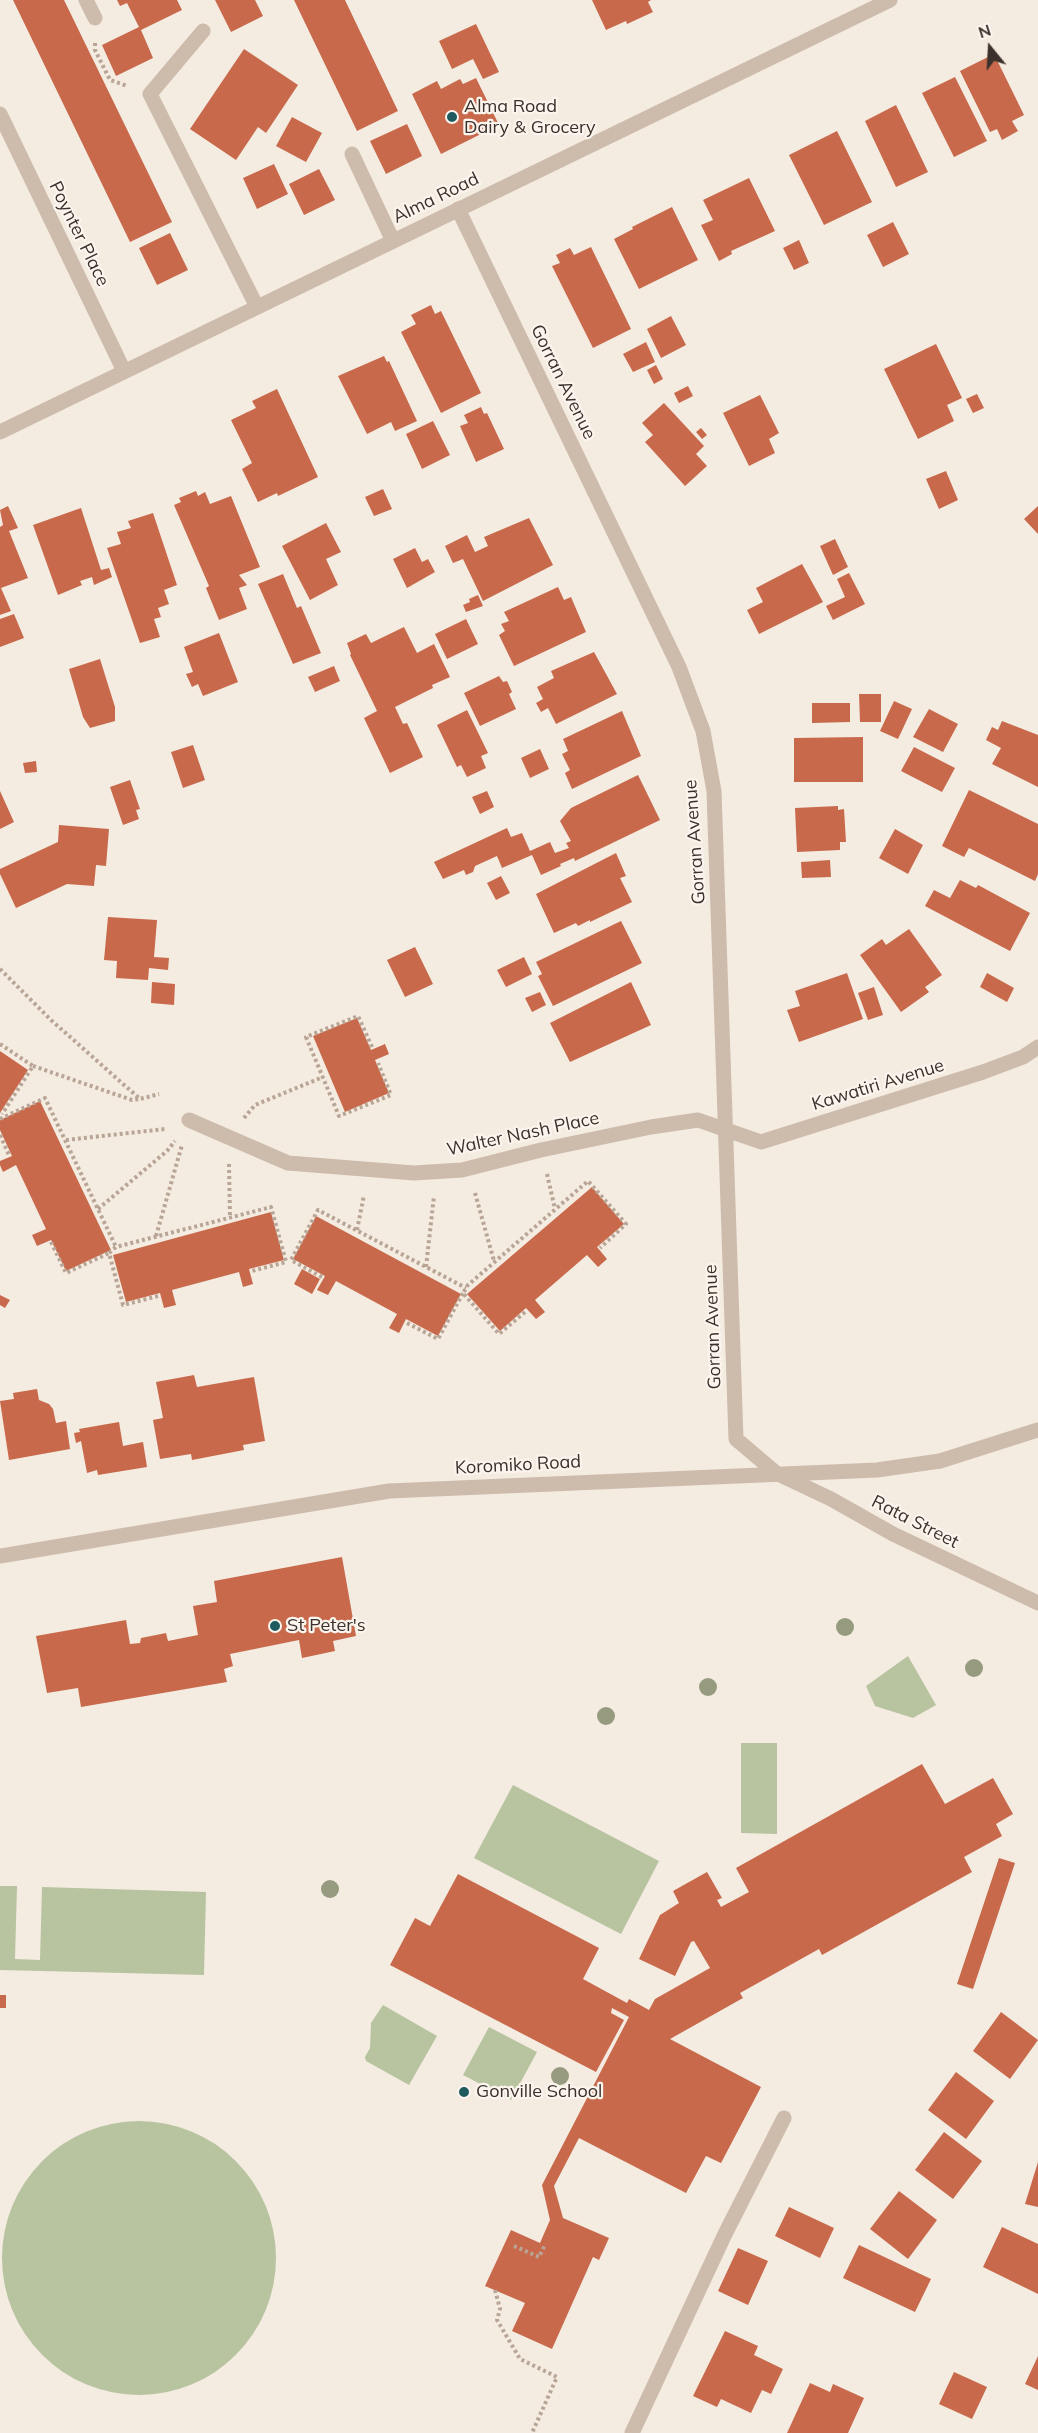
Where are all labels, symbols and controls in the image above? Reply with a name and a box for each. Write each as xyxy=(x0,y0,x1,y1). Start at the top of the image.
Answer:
north arrow xyxy=(960,18,1020,78)
text: N xyxy=(976,20,993,42)
place label: Alma Road Dairy & Grocery xyxy=(464,96,596,138)
marker: Alma Road Dairy & Grocery xyxy=(445,110,459,124)
street label: Alma Road xyxy=(389,168,483,228)
street label: Poynter Place xyxy=(44,178,114,290)
street label: Gorran Avenue xyxy=(526,321,600,443)
street label: Gorran Avenue xyxy=(680,779,710,905)
street label: Kawatiri Avenue xyxy=(809,1055,947,1115)
street label: Walter Nash Place xyxy=(445,1107,601,1161)
street label: Gorran Avenue xyxy=(700,1264,726,1390)
street label: Koromiko Road xyxy=(454,1451,582,1479)
street label: Rata Street xyxy=(868,1491,962,1553)
place label: St Peter's xyxy=(287,1615,366,1637)
marker: St Peter's xyxy=(268,1619,282,1633)
place label: Gonville School xyxy=(476,2081,602,2103)
marker: Gonville School xyxy=(457,2085,471,2099)

